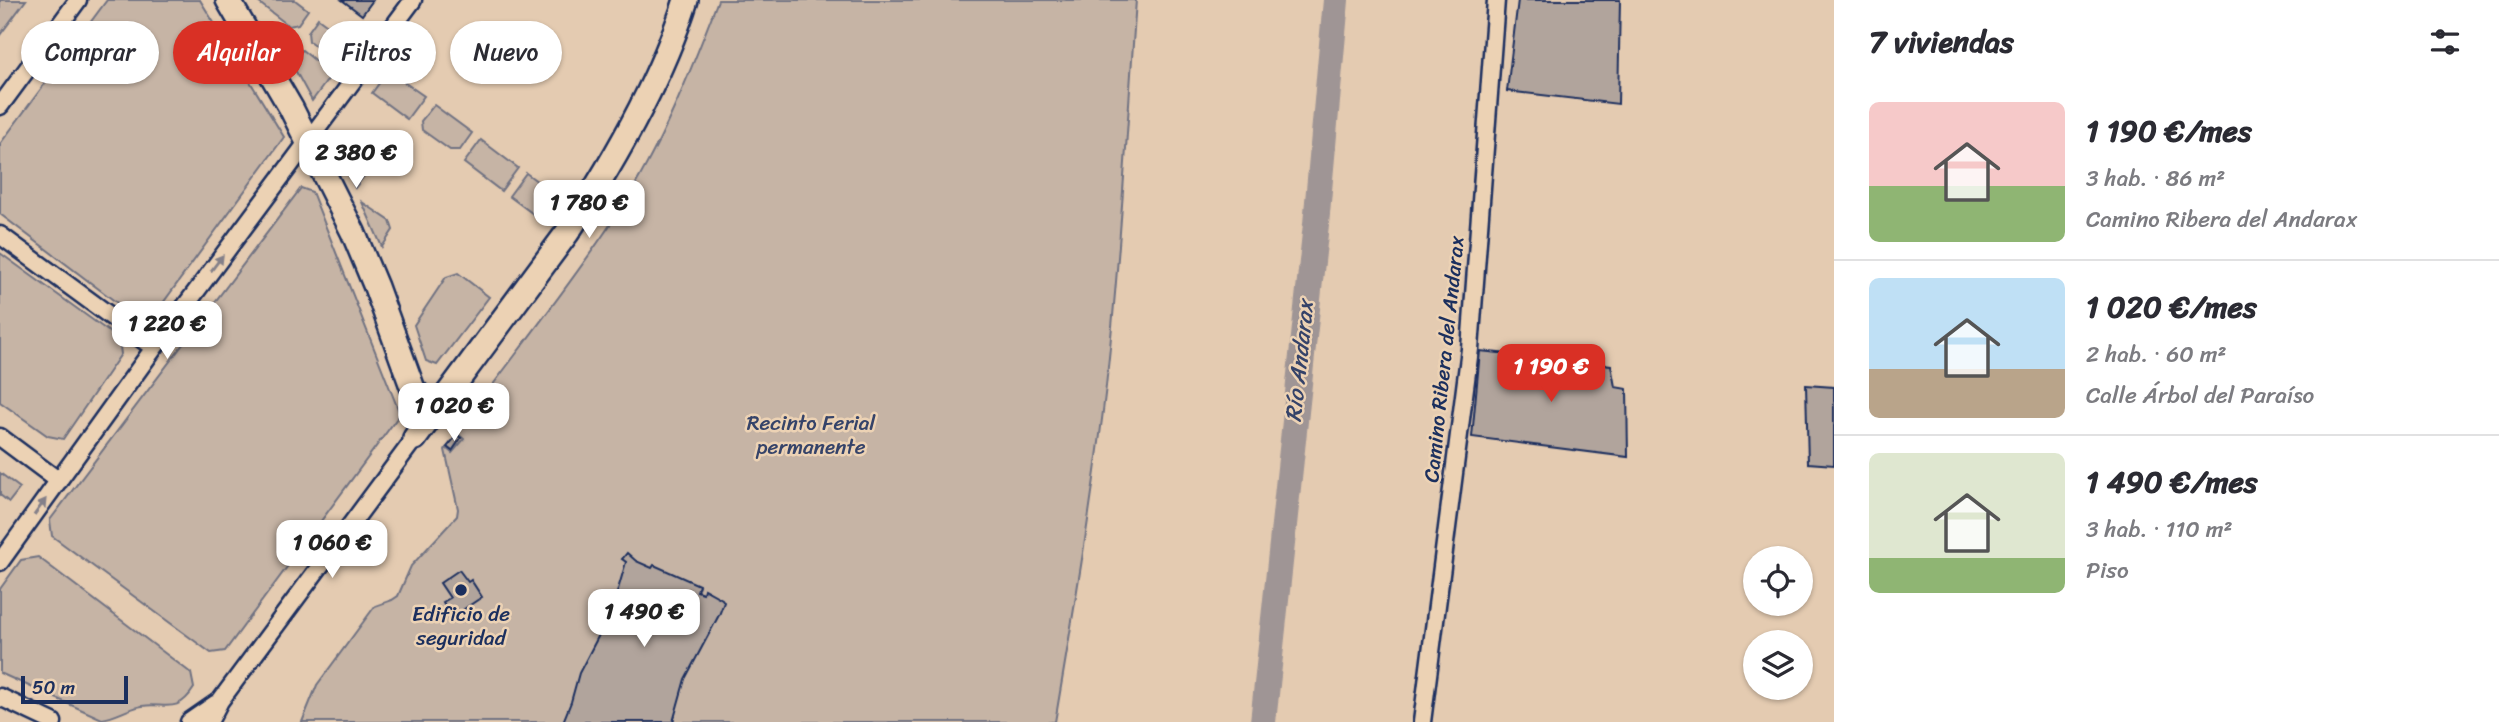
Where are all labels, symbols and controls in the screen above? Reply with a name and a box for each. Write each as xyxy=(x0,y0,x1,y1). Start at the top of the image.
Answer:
text: 7 viviendas xyxy=(1869,15,2014,69)
chip: Comprar xyxy=(21,21,159,84)
chip: Alquilar xyxy=(173,21,304,84)
chip: Filtros xyxy=(318,21,436,84)
chip: Nuevo xyxy=(450,21,562,84)
icon: filters xyxy=(2426,23,2464,61)
text: 1 190 €/mes xyxy=(2086,104,2252,158)
pin: 2 380 € xyxy=(291,130,421,190)
icon: home xyxy=(1925,130,2009,214)
text: 2 380 € xyxy=(315,132,397,173)
text: 3 hab. · 86 m² xyxy=(2086,158,2225,199)
pin: 1 780 € xyxy=(524,180,654,240)
text: 1 780 € xyxy=(550,182,628,223)
text: Camino Ribera del Andarax xyxy=(2086,199,2357,240)
street label: Camino Ribera del Andarax xyxy=(1412,234,1476,484)
one-way arrow xyxy=(210,254,224,273)
text: 1 020 €/mes xyxy=(2086,280,2257,334)
water label: Río Andarax xyxy=(1273,295,1327,424)
pin: 1 220 € xyxy=(102,302,232,361)
text: 1 220 € xyxy=(128,303,206,344)
icon: home xyxy=(1925,306,2009,390)
text: 2 hab. · 60 m² xyxy=(2086,334,2226,375)
pin: 1 190 € xyxy=(1486,344,1616,404)
text: 1 190 € xyxy=(1513,346,1589,387)
text: Calle Árbol del Paraíso xyxy=(2086,375,2314,416)
pin: 1 020 € xyxy=(389,384,519,443)
text: 1 020 € xyxy=(414,385,494,426)
park label: Recinto Ferial permanente xyxy=(747,404,876,466)
text: 1 490 €/mes xyxy=(2086,455,2258,509)
icon: home xyxy=(1925,481,2009,565)
one-way arrow xyxy=(33,498,47,516)
text: 3 hab. · 110 m² xyxy=(2086,509,2233,550)
pin: 1 060 € xyxy=(267,520,397,580)
text: 1 060 € xyxy=(292,522,372,563)
map controls xyxy=(1743,546,1813,700)
button: locate xyxy=(1743,546,1813,616)
text: Piso xyxy=(2086,550,2129,591)
marker: Edificio de seguridad xyxy=(453,582,469,598)
pin: 1 490 € xyxy=(579,590,709,649)
text: 1 490 € xyxy=(604,591,684,632)
place label: Edificio de seguridad xyxy=(412,595,510,657)
button: layers xyxy=(1743,630,1813,700)
text: 50 m xyxy=(32,671,75,704)
scale bar xyxy=(21,673,128,705)

